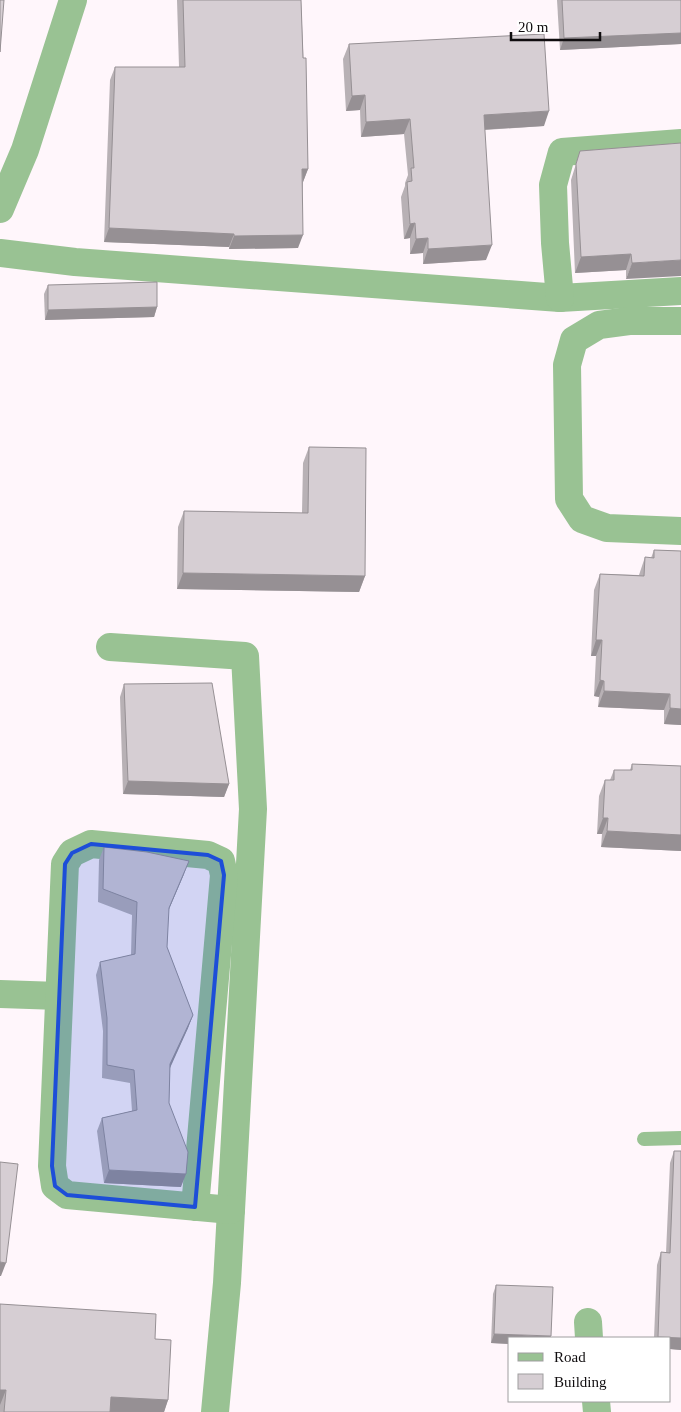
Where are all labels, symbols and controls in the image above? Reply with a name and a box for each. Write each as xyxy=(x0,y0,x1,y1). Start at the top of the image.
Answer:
scale bar xyxy=(511,10,600,42)
text: 20 m xyxy=(518,19,549,35)
legend xyxy=(508,1337,671,1402)
text: Road xyxy=(554,1349,586,1365)
text: Building xyxy=(554,1374,607,1390)

